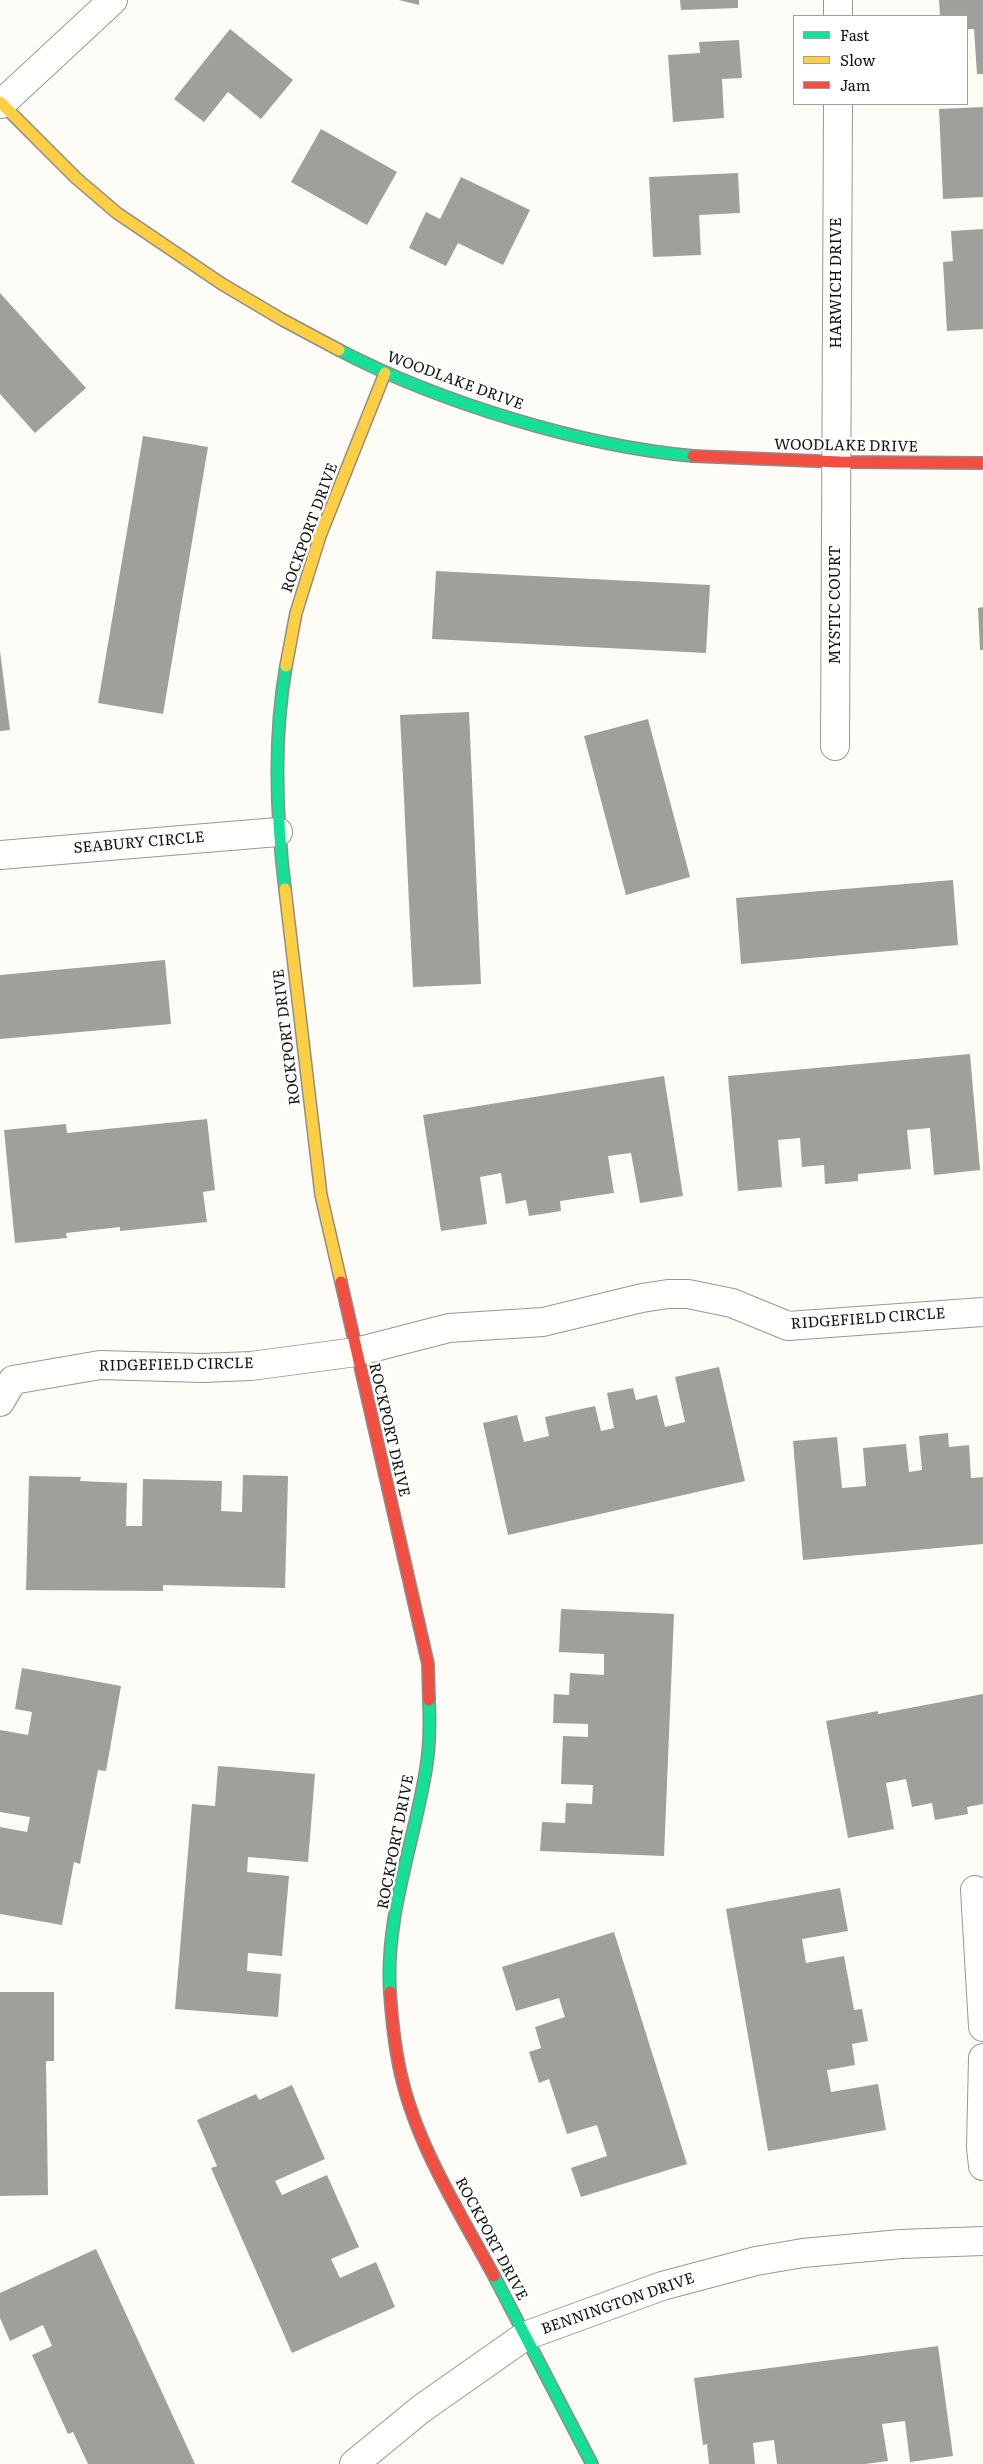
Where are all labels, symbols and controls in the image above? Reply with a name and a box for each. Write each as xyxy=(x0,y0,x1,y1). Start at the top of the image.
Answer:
legend xyxy=(793,15,968,105)
text: Fast xyxy=(840,23,869,46)
text: Slow xyxy=(840,48,875,71)
text: Jam xyxy=(840,73,870,96)
street label: HARWICH DRIVE xyxy=(828,217,846,349)
street label: WOODLAKE DRIVE xyxy=(384,348,526,414)
street label: WOODLAKE DRIVE xyxy=(774,436,918,456)
street label: ROCKPORT DRIVE xyxy=(278,461,342,595)
street label: MYSTIC COURT xyxy=(827,545,845,665)
street label: SEABURY CIRCLE xyxy=(73,828,205,858)
street label: ROCKPORT DRIVE xyxy=(270,968,304,1106)
street label: RIDGEFIELD CIRCLE xyxy=(790,1305,946,1333)
street label: RIDGEFIELD CIRCLE xyxy=(98,1355,254,1375)
street label: ROCKPORT DRIVE xyxy=(365,1361,413,1499)
street label: ROCKPORT DRIVE xyxy=(374,1773,418,1911)
street label: ROCKPORT DRIVE xyxy=(451,2174,531,2304)
street label: BENNINGTON DRIVE xyxy=(539,2269,697,2339)

